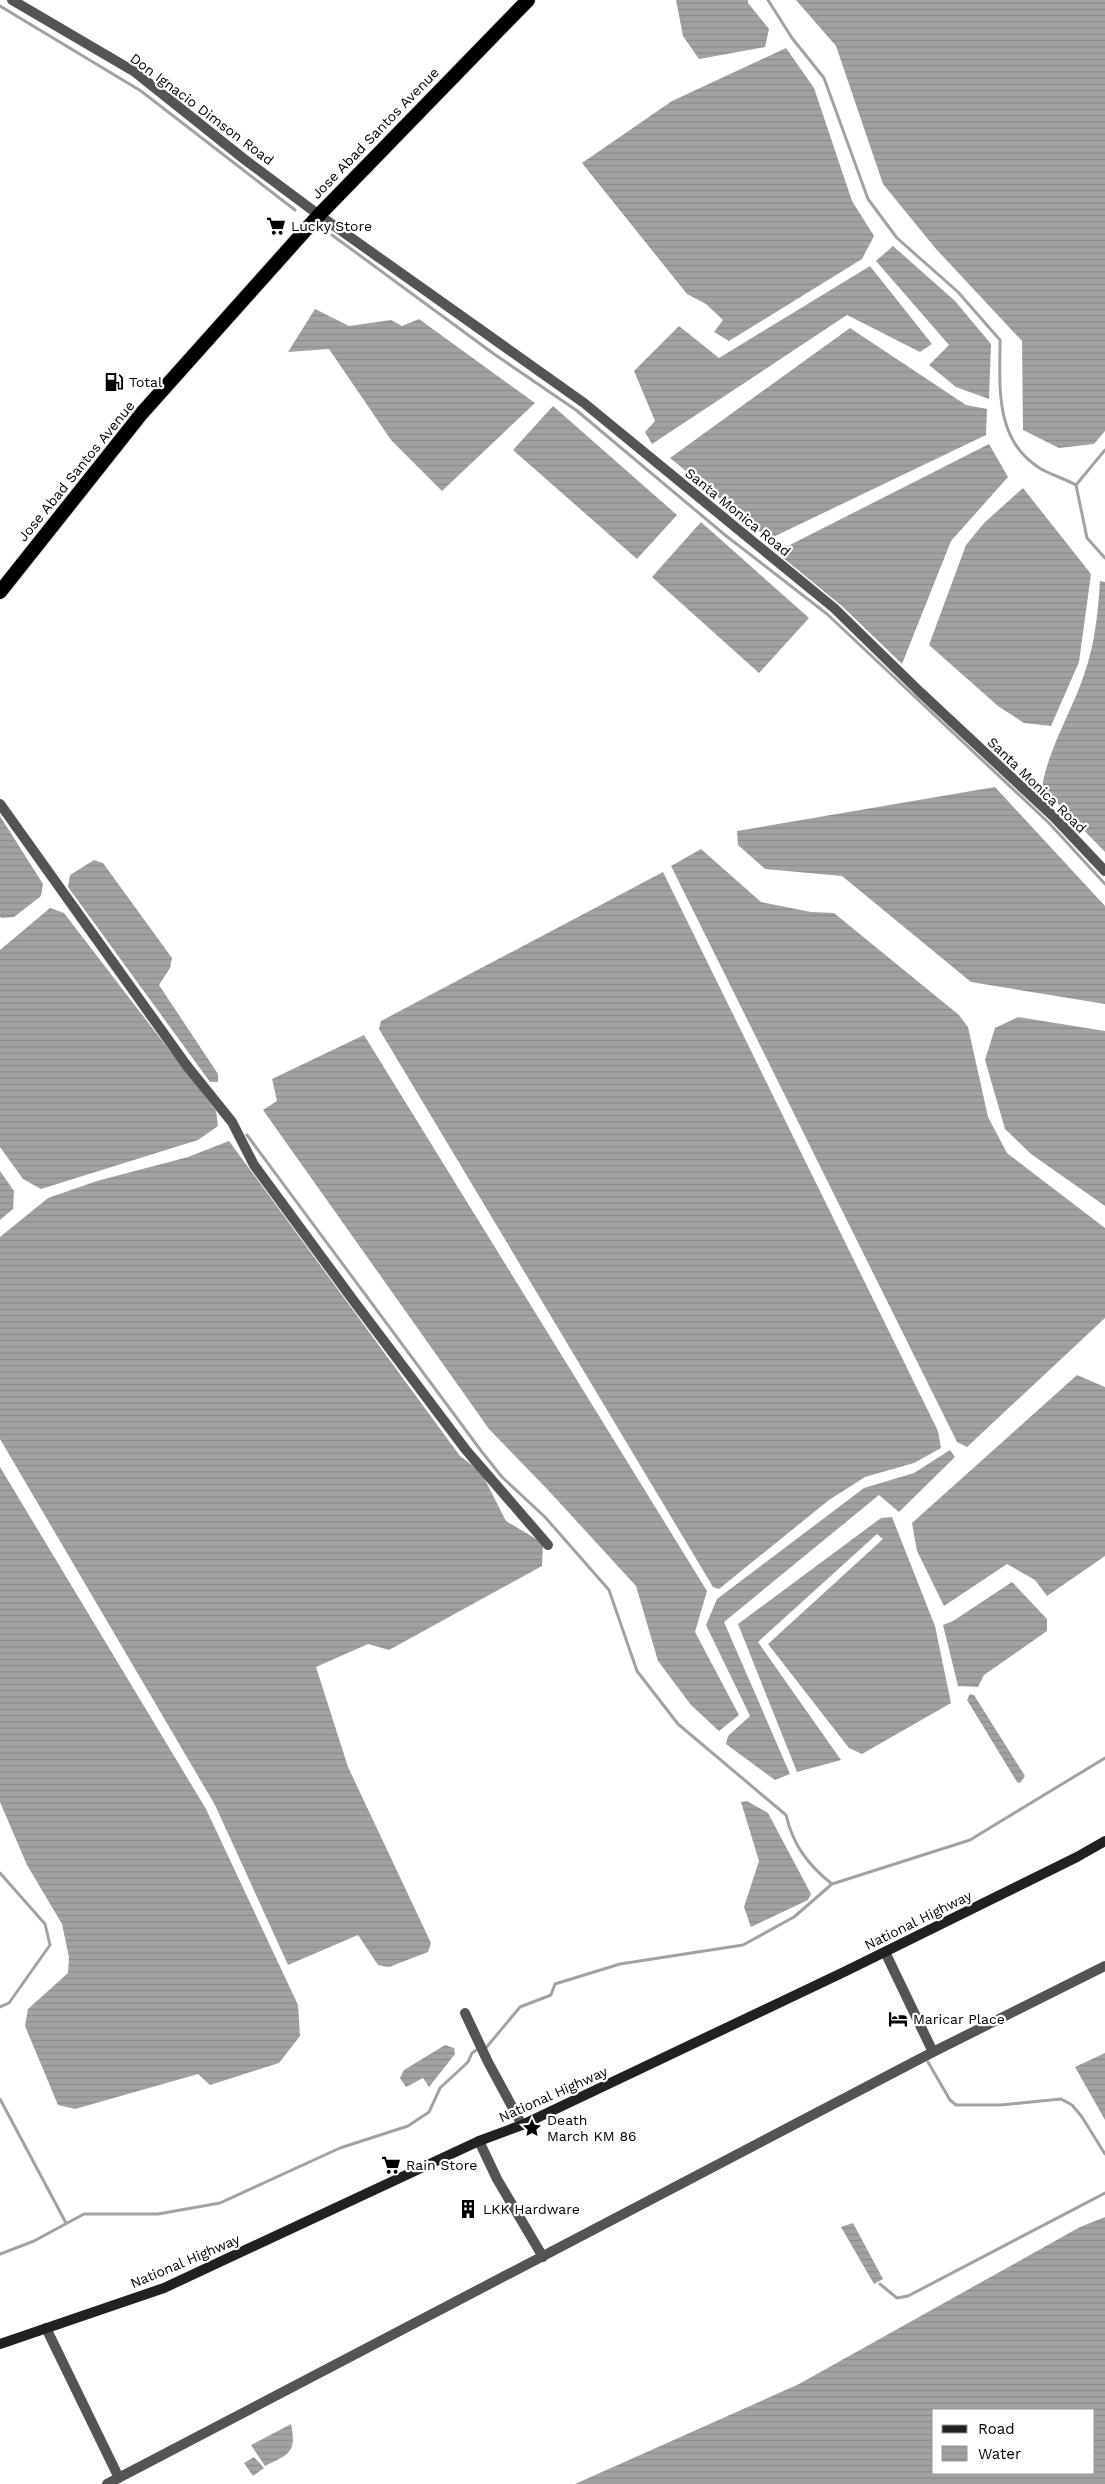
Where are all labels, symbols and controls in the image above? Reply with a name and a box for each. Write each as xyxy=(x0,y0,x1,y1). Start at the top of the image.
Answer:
street label: Don Ignacio Dimson Road xyxy=(127,50,277,168)
street label: Jose Abad Santos Avenue xyxy=(308,64,442,202)
supermarket icon: Lucky Store xyxy=(265,215,287,237)
place label: Lucky Store xyxy=(291,218,372,234)
fuel station icon: Total xyxy=(103,371,125,393)
place label: Total xyxy=(129,374,163,390)
street label: Jose Abad Santos Avenue xyxy=(14,398,138,544)
street label: Santa Monica Road xyxy=(682,465,794,559)
street label: Santa Monica Road xyxy=(984,734,1090,836)
street label: National Highway xyxy=(862,1887,975,1953)
hotel icon: Maricar Place xyxy=(887,2008,909,2030)
place label: Maricar Place xyxy=(913,2011,1005,2027)
street label: National Highway xyxy=(496,2063,611,2125)
place label: Death March KM 86 xyxy=(547,2112,637,2144)
place icon: Death March KM 86 xyxy=(521,2117,543,2139)
supermarket icon: Rain Store xyxy=(380,2154,402,2176)
place label: Rain Store xyxy=(406,2157,477,2173)
building icon: LKK Hardware xyxy=(457,2198,479,2220)
place label: LKK Hardware xyxy=(483,2201,580,2217)
street label: National Highway xyxy=(128,2230,243,2291)
legend xyxy=(932,2409,1095,2474)
text: Road xyxy=(978,2420,1015,2438)
text: Water xyxy=(978,2445,1021,2463)

